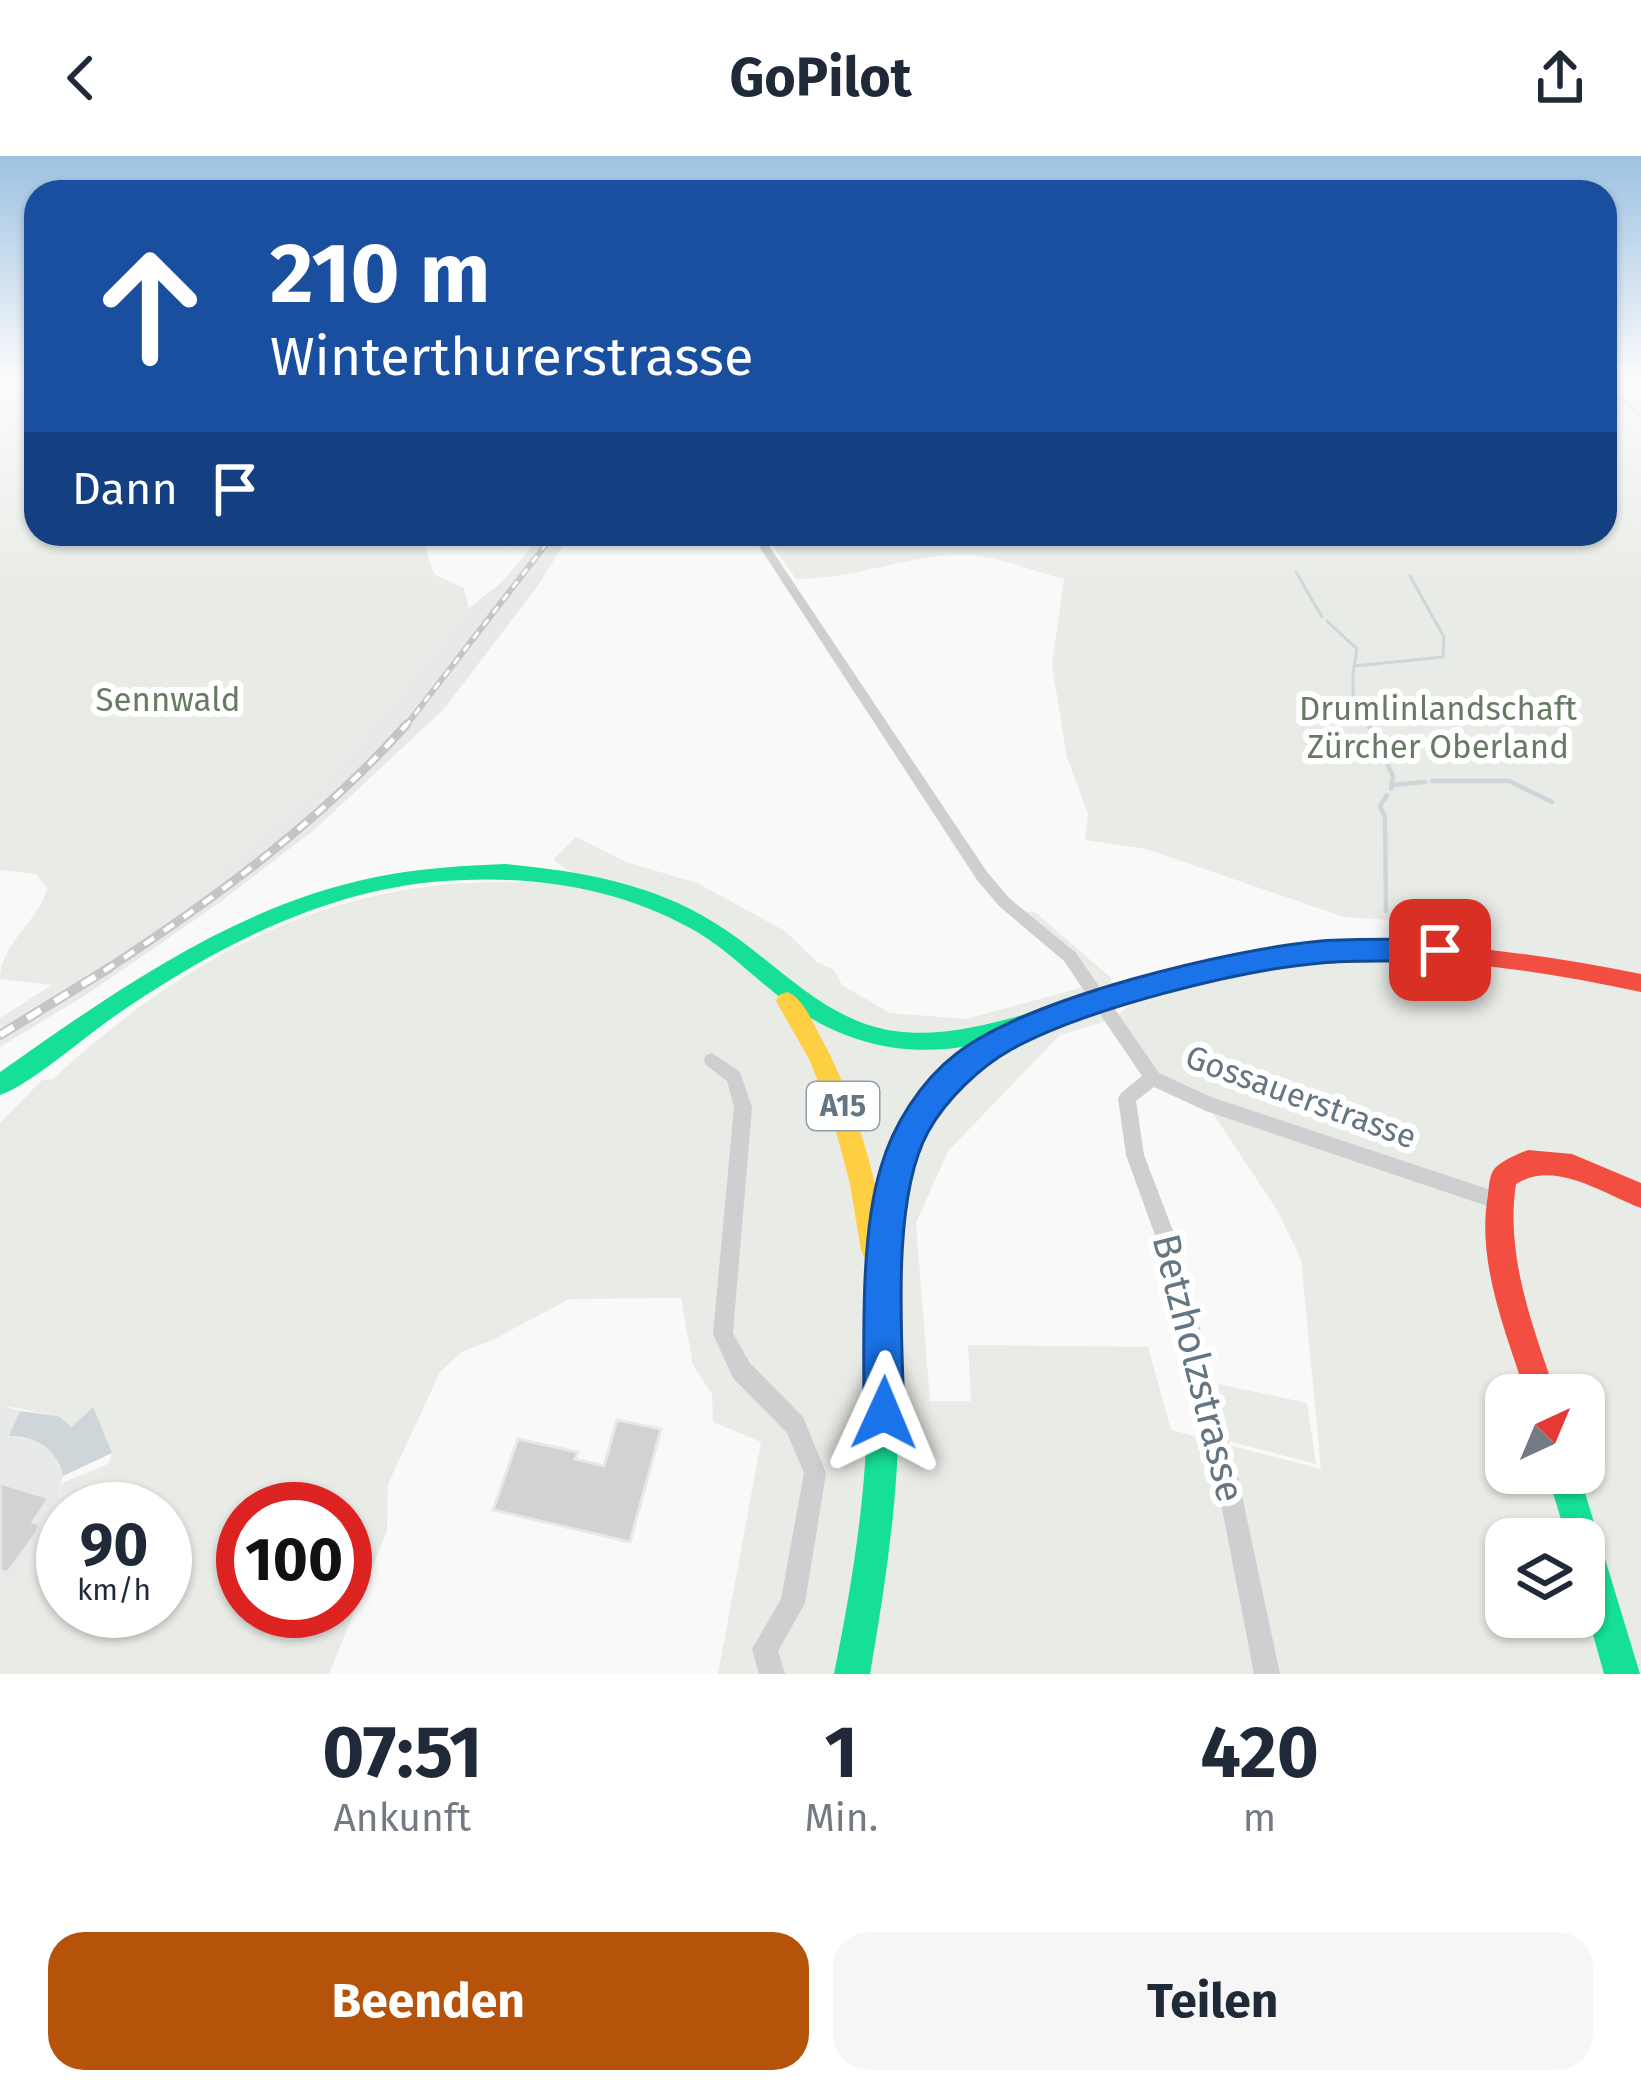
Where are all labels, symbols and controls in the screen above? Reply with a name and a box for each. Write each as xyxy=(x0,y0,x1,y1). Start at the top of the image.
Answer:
icon: back xyxy=(48,45,114,111)
icon: share xyxy=(1527,45,1593,111)
text: GoPilot xyxy=(729,46,912,110)
text: 210 m xyxy=(270,223,491,324)
icon: ahead xyxy=(72,228,228,384)
text: Winterthurerstrasse xyxy=(270,325,754,389)
icon: arrive xyxy=(202,456,268,522)
text: Dann xyxy=(72,462,178,516)
park label: Sennwald xyxy=(96,680,240,720)
park label: Drumlinlandschaft Zürcher Oberland xyxy=(1299,689,1577,767)
pin xyxy=(1389,899,1491,1001)
icon: arrive xyxy=(1407,917,1473,983)
street label: Gossauerstrasse xyxy=(1180,1037,1422,1157)
road number: A15 xyxy=(807,1082,879,1130)
street label: Betzholzstrasse xyxy=(1142,1229,1254,1507)
position arrow xyxy=(821,1350,947,1476)
north arrow xyxy=(1485,1374,1605,1494)
map controls xyxy=(1485,1374,1605,1638)
speed limit sign: 100 xyxy=(216,1482,372,1638)
text: 90 xyxy=(80,1509,148,1581)
button: layers xyxy=(1485,1518,1605,1638)
text: km/h xyxy=(77,1572,151,1608)
text: 07:51 xyxy=(322,1710,482,1796)
text: 1 xyxy=(825,1710,858,1796)
text: 420 xyxy=(1200,1710,1319,1796)
text: Ankunft xyxy=(333,1795,471,1841)
text: Min. xyxy=(804,1795,878,1841)
text: m xyxy=(1243,1795,1276,1841)
button: Beenden xyxy=(48,1932,809,2070)
button: Teilen xyxy=(833,1932,1593,2070)

